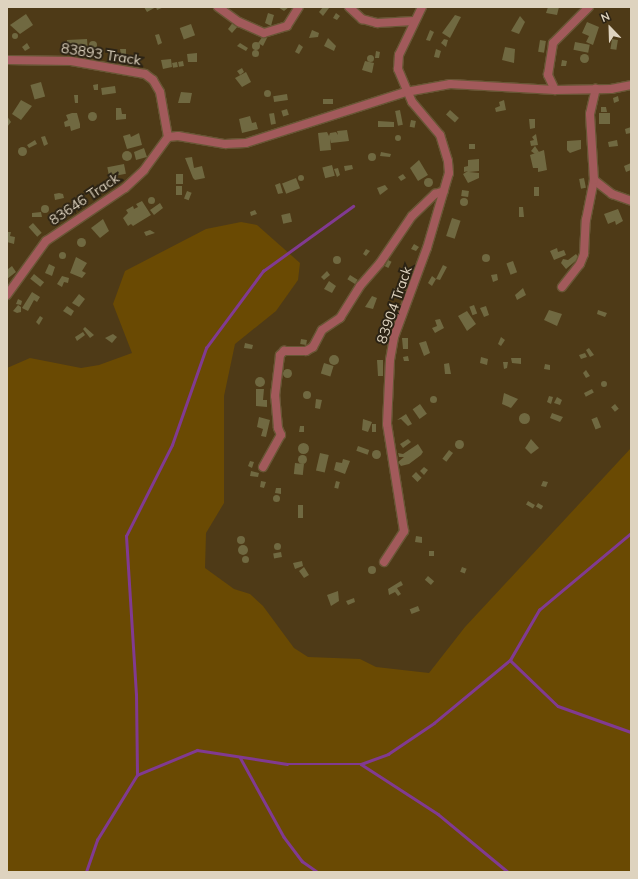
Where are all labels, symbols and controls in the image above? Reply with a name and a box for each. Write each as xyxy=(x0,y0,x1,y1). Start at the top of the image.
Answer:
north arrow xyxy=(590,8,630,48)
text: N xyxy=(599,9,612,25)
street label: 83893 Track xyxy=(60,39,142,69)
street label: 83646 Track xyxy=(46,170,122,228)
street label: 83904 Track xyxy=(373,264,415,346)

